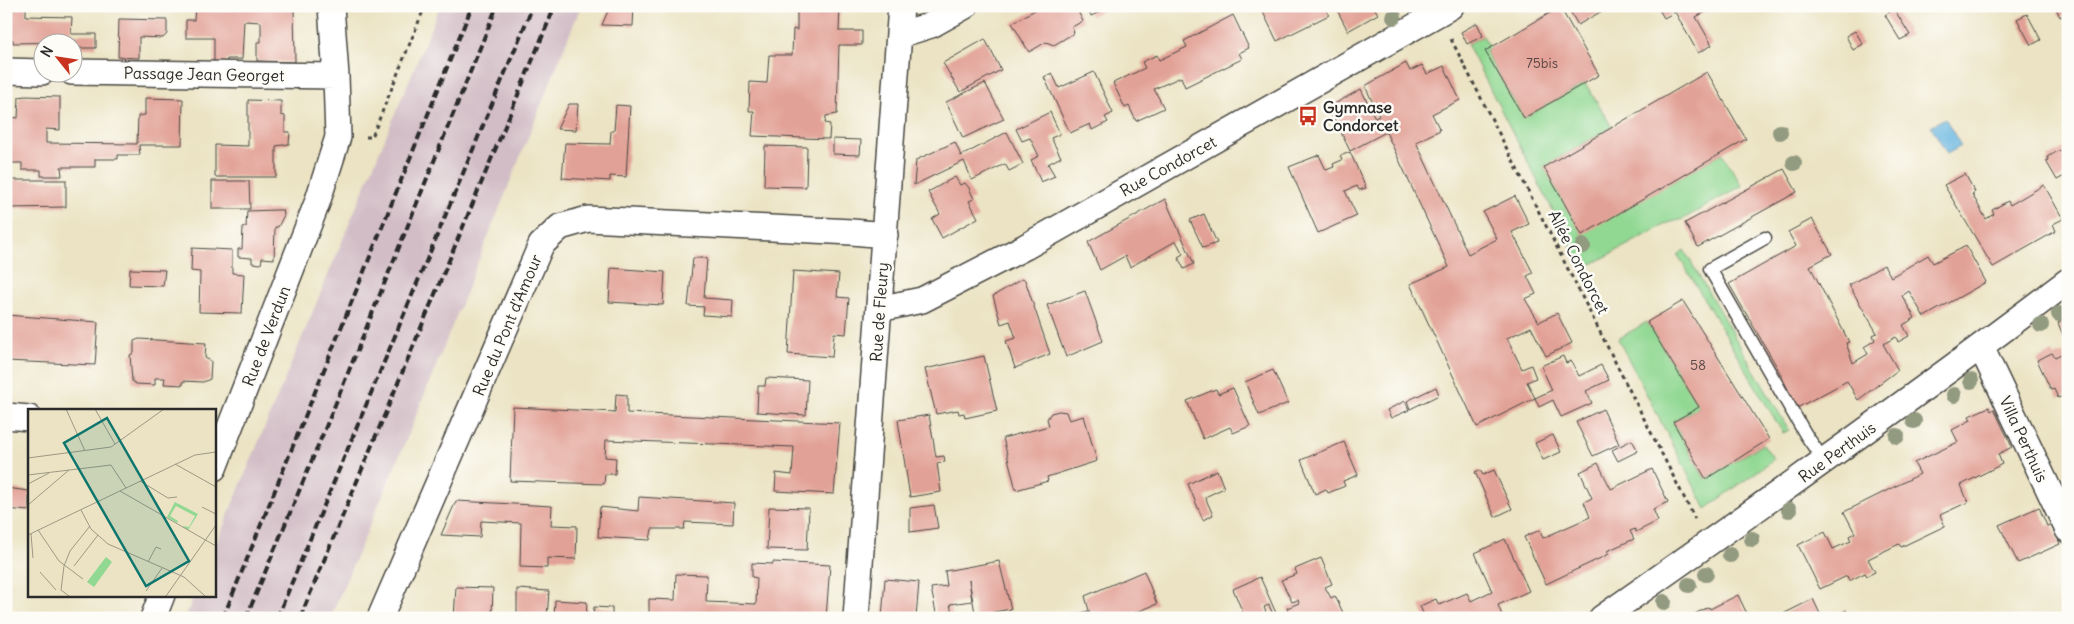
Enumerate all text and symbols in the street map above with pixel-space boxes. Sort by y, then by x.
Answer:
north arrow [32,32,82,82]
text: N [37,43,57,60]
house number: 75bis [1526,54,1558,72]
street label: Passage Jean Georget [123,63,285,85]
place label: Gymnase Condorcet [1323,97,1399,135]
bus stop icon: Gymnase Condorcet [1297,105,1319,127]
street label: Rue Condorcet [1116,131,1220,201]
street label: Allée Condorcet [1544,207,1614,318]
street label: Rue du Pont d'Amour [468,251,546,399]
street label: Rue de Fleury [866,262,892,362]
street label: Rue de Verdun [238,283,294,389]
house number: 58 [1690,356,1706,374]
street label: Villa Perthuis [1995,393,2053,485]
inset map [28,409,215,596]
street label: Rue Perthuis [1794,417,1880,487]

